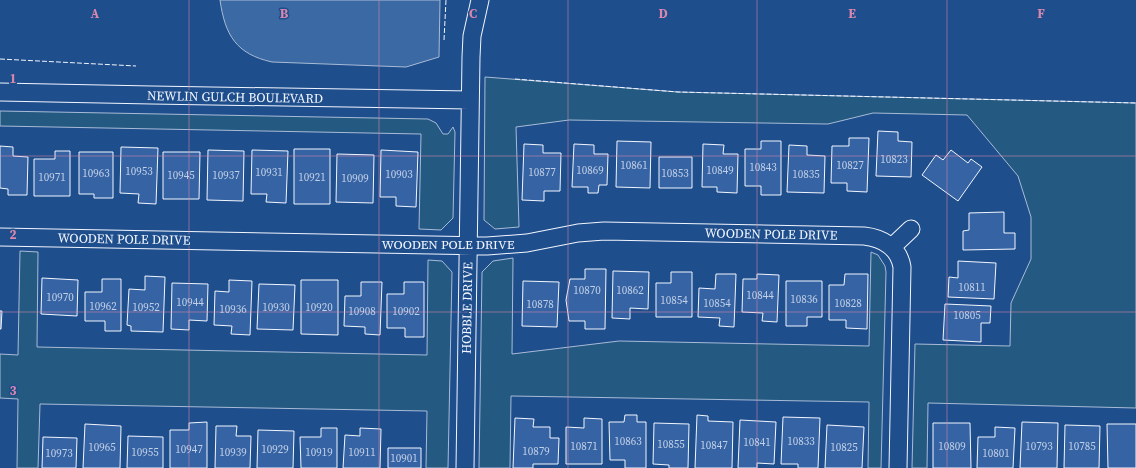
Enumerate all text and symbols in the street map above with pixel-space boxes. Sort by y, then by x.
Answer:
text: A [91,5,100,22]
text: B [280,5,289,22]
text: C [469,5,477,22]
text: D [658,5,668,22]
text: E [848,5,856,22]
text: F [1037,5,1045,22]
text: 1 [9,70,17,87]
street label: NEWLIN GULCH BOULEVARD [147,87,323,107]
house number: 10823 [880,152,908,167]
house number: 10861 [620,158,648,173]
house number: 10827 [836,158,864,173]
house number: 10843 [749,160,777,175]
house number: 10869 [576,163,604,178]
house number: 10849 [706,163,734,178]
house number: 10953 [125,164,153,179]
house number: 10931 [255,165,283,180]
house number: 10877 [528,165,556,180]
house number: 10963 [82,166,110,181]
house number: 10853 [661,166,689,181]
house number: 10903 [385,167,413,182]
house number: 10835 [792,167,820,182]
house number: 10945 [167,168,195,183]
house number: 10937 [212,168,240,183]
house number: 10971 [38,170,66,185]
house number: 10921 [298,170,326,185]
house number: 10909 [341,171,369,186]
street label: WOODEN POLE DRIVE [704,224,838,244]
text: 2 [9,226,17,243]
street label: WOODEN POLE DRIVE [57,229,191,249]
street label: WOODEN POLE DRIVE [381,236,515,253]
street label: HOBBLE DRIVE [458,262,476,354]
house number: 10811 [958,280,986,295]
house number: 10870 [573,283,601,298]
house number: 10862 [616,283,644,298]
house number: 10844 [746,288,774,303]
house number: 10970 [46,290,74,305]
house number: 10836 [790,292,818,307]
house number: 10854 [660,293,688,308]
house number: 10944 [176,295,204,310]
house number: 10854 [703,296,731,311]
house number: 10828 [834,296,862,311]
house number: 10878 [526,297,554,312]
house number: 10962 [89,299,117,314]
house number: 10952 [132,300,160,315]
house number: 10930 [262,300,290,315]
house number: 10920 [305,300,333,315]
house number: 10936 [219,302,247,317]
house number: 10908 [348,304,376,319]
house number: 10902 [392,304,420,319]
house number: 10805 [953,308,981,323]
text: 3 [9,382,17,399]
house number: 10863 [614,434,642,449]
house number: 10833 [787,434,815,449]
house number: 10841 [743,435,771,450]
house number: 10855 [657,437,685,452]
house number: 10847 [700,438,728,453]
house number: 10871 [570,439,598,454]
house number: 10809 [938,439,966,454]
house number: 10793 [1025,439,1053,454]
house number: 10785 [1068,439,1096,454]
house number: 10965 [88,440,116,455]
house number: 10825 [830,440,858,455]
house number: 10947 [175,442,203,457]
house number: 10929 [261,442,289,457]
house number: 10879 [522,444,550,459]
house number: 10955 [131,445,159,460]
house number: 10939 [219,445,247,460]
house number: 10919 [305,445,333,460]
house number: 10911 [348,445,376,460]
house number: 10973 [45,446,73,461]
house number: 10801 [982,446,1010,461]
house number: 10901 [390,451,418,466]

